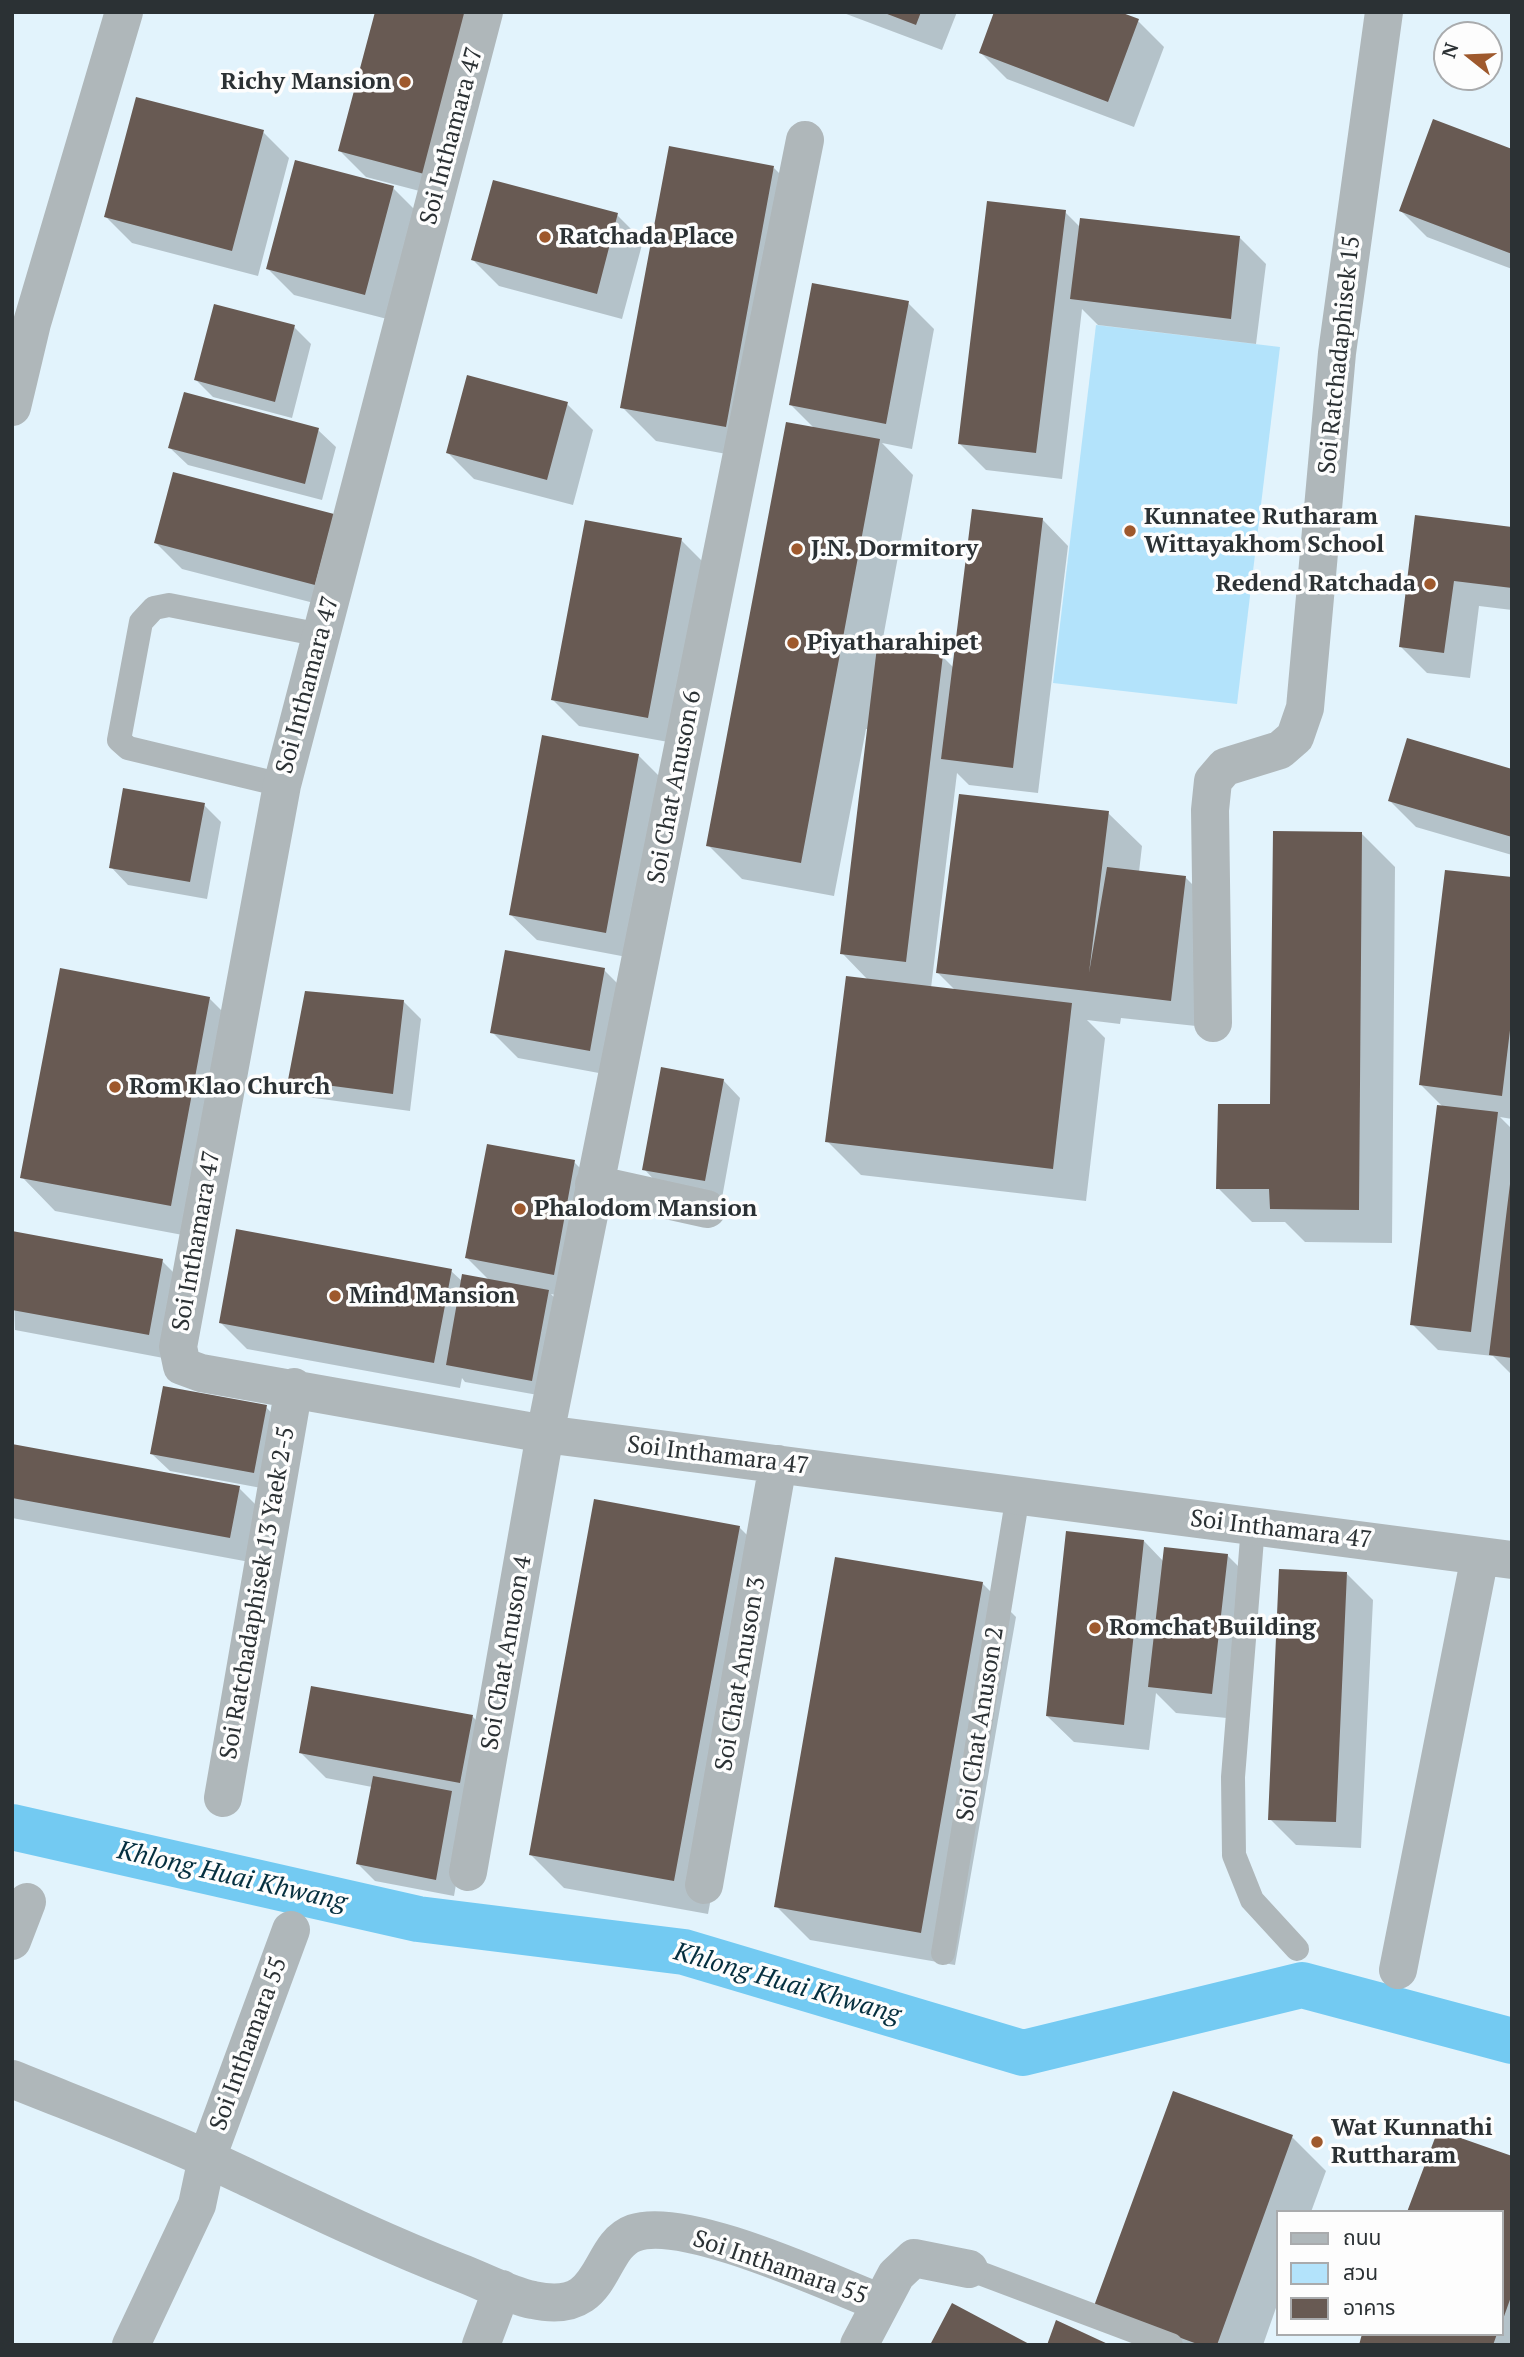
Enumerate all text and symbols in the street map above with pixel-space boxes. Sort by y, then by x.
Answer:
north arrow [1433,21,1503,91]
text: N [1435,39,1464,61]
street label: Soi Inthamara 47 [414,44,490,228]
place label: Richy Mansion [221,68,391,96]
marker: Richy Mansion [397,74,413,90]
place label: Ratchada Place [559,223,734,251]
marker: Ratchada Place [537,229,553,245]
street label: Soi Ratchadaphisek 15 [1313,234,1367,476]
place label: Kunnatee Rutharam Wittayakhom School [1144,503,1384,559]
marker: Kunnatee Rutharam Wittayakhom School [1122,523,1138,539]
place label: J.N. Dormitory [811,535,978,563]
marker: J.N. Dormitory [789,541,805,557]
place label: Redend Ratchada [1216,570,1416,598]
marker: Redend Ratchada [1422,576,1438,592]
street label: Soi Inthamara 47 [270,593,346,777]
place label: Piyatharahipet [807,629,979,657]
marker: Piyatharahipet [785,635,801,651]
street label: Soi Chat Anuson 6 [642,688,708,886]
place label: Rom Klao Church [129,1073,330,1101]
marker: Rom Klao Church [107,1079,123,1095]
street label: Soi Inthamara 47 [167,1149,227,1333]
place label: Phalodom Mansion [534,1195,757,1223]
marker: Phalodom Mansion [512,1201,528,1217]
place label: Mind Mansion [349,1282,515,1310]
marker: Mind Mansion [327,1288,343,1304]
street label: Soi Ratchadaphisek 13 Yaek 2-5 [215,1425,301,1761]
street label: Soi Inthamara 47 [626,1431,810,1481]
street label: Soi Inthamara 47 [1189,1505,1373,1555]
street label: Soi Chat Anuson 4 [476,1554,538,1752]
street label: Soi Chat Anuson 3 [710,1575,772,1773]
place label: Romchat Building [1109,1614,1316,1642]
marker: Romchat Building [1087,1620,1103,1636]
street label: Soi Chat Anuson 2 [951,1625,1011,1823]
water label: Khlong Huai Khwang [114,1835,350,1919]
water label: Khlong Huai Khwang [670,1937,904,2031]
street label: Soi Inthamara 55 [204,1953,294,2135]
place label: Wat Kunnathi Ruttharam [1331,2114,1493,2170]
marker: Wat Kunnathi Ruttharam [1309,2134,1325,2150]
legend [1276,2210,1503,2336]
text: ถนน [1343,2223,1381,2251]
street label: Soi Inthamara 55 [689,2225,871,2311]
text: สวน [1343,2258,1378,2286]
text: อาคาร [1343,2293,1395,2321]

